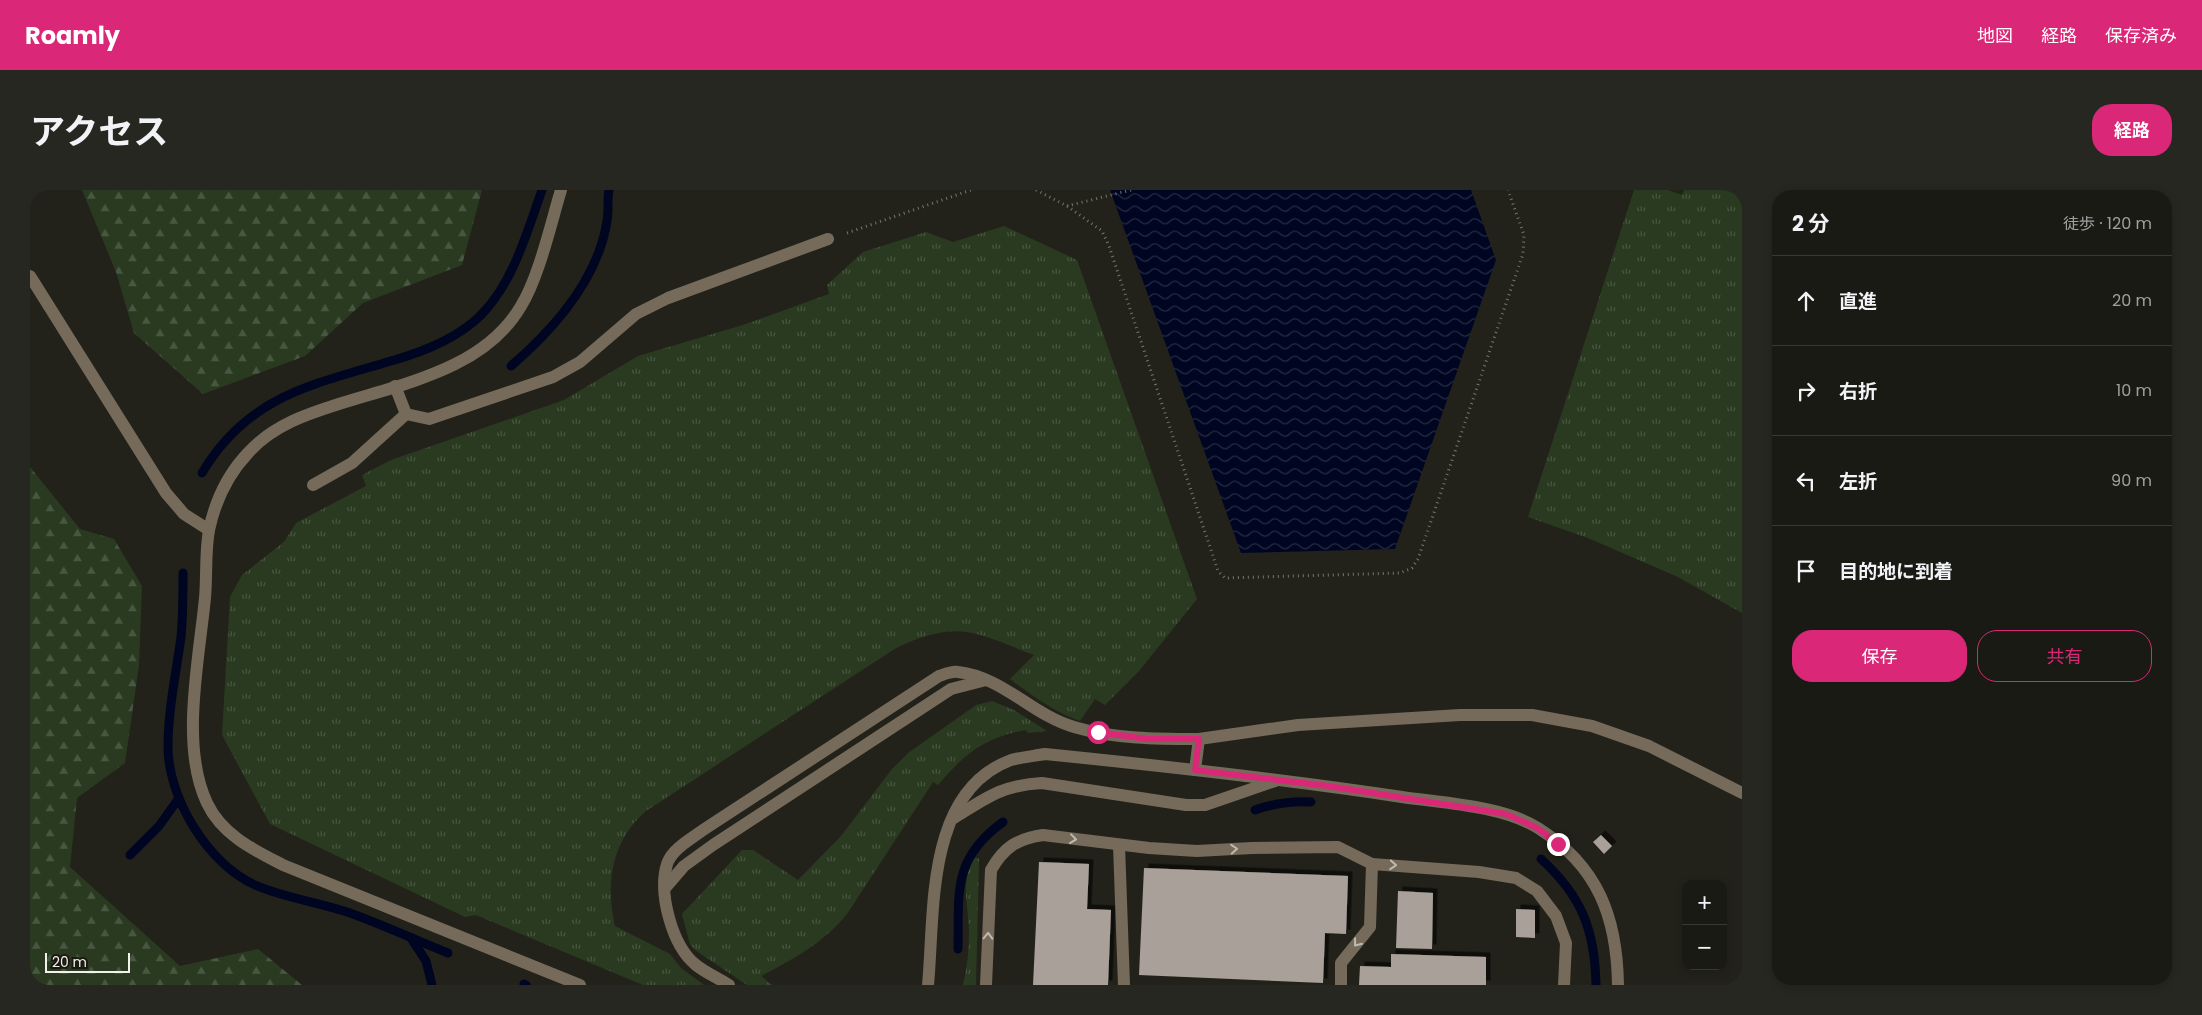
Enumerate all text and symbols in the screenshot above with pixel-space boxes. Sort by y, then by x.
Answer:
text: Roamly [25,19,120,52]
text: 地図 [1977,23,2013,48]
text: 経路 [2041,23,2077,48]
text: 保存済み [2105,23,2177,48]
button: 経路 [2092,104,2172,156]
text: アクセス [30,107,168,156]
text: 2 分 [1792,209,1829,238]
text: 徒歩 · 120 m [2063,212,2152,235]
icon: ahead [1792,287,1820,315]
text: 直進 [1839,288,1877,315]
text: 20 m [2112,289,2152,312]
icon: right [1792,377,1820,405]
text: 右折 [1839,378,1877,405]
text: 10 m [2116,379,2152,402]
icon: left [1792,467,1820,495]
text: 左折 [1839,468,1877,495]
text: 90 m [2111,469,2152,492]
icon: arrive [1792,557,1820,585]
text: 目的地に到着 [1839,558,1953,585]
button: 保存 [1792,630,1967,682]
button: 共有 [1977,630,2152,682]
route start [1087,721,1110,744]
one-way arrow [1069,833,1077,844]
route end [1547,833,1570,856]
one-way arrow [1231,843,1239,854]
one-way arrow [1389,860,1397,871]
map controls [1682,880,1727,970]
button: + [1682,880,1727,925]
button: − [1682,925,1727,970]
one-way arrow [983,932,993,940]
one-way arrow [1354,937,1363,947]
scale bar [45,950,130,973]
text: 20 m [52,952,87,972]

